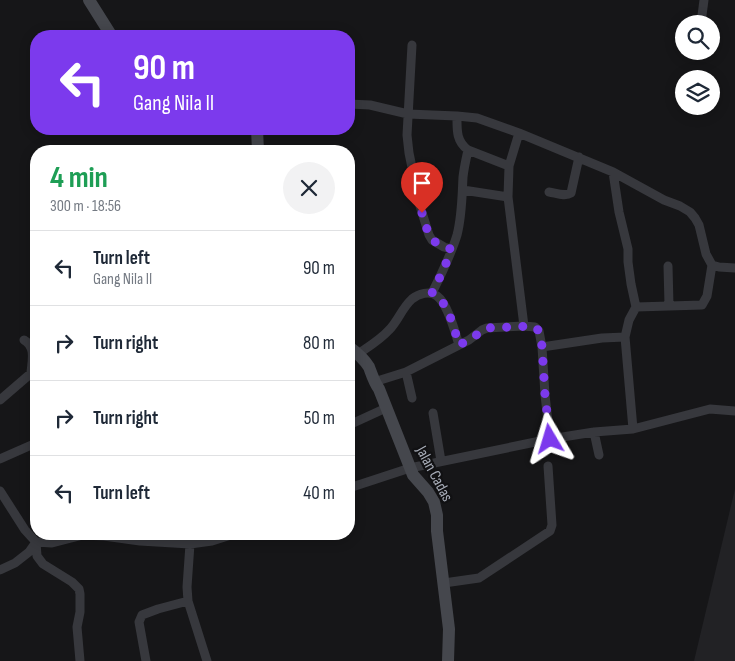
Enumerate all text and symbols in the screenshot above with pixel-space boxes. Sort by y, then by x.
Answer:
map controls [675,15,720,115]
button: search [675,15,720,60]
text: 90 m [133,47,195,90]
icon: left [50,50,115,115]
button: layers [675,70,720,115]
text: Gang Nila II [133,90,214,117]
text: 4 min [50,160,108,196]
button: close [283,162,335,214]
pin [401,162,443,213]
icon: arrive [408,169,436,197]
text: 300 m · 18:56 [50,197,121,216]
text: Turn left [93,247,150,270]
icon: left [50,254,78,282]
text: 90 m [303,257,335,280]
text: Gang Nila II [93,270,152,289]
icon: right [50,329,78,357]
text: Turn right [93,332,158,355]
text: 80 m [303,332,335,355]
icon: right [50,404,78,432]
text: Turn right [93,407,158,430]
text: 50 m [304,407,335,430]
position arrow [523,412,575,464]
street label: Jalan Cadas [411,442,457,505]
icon: left [50,479,78,507]
text: Turn left [93,482,150,505]
text: 40 m [303,482,335,505]

